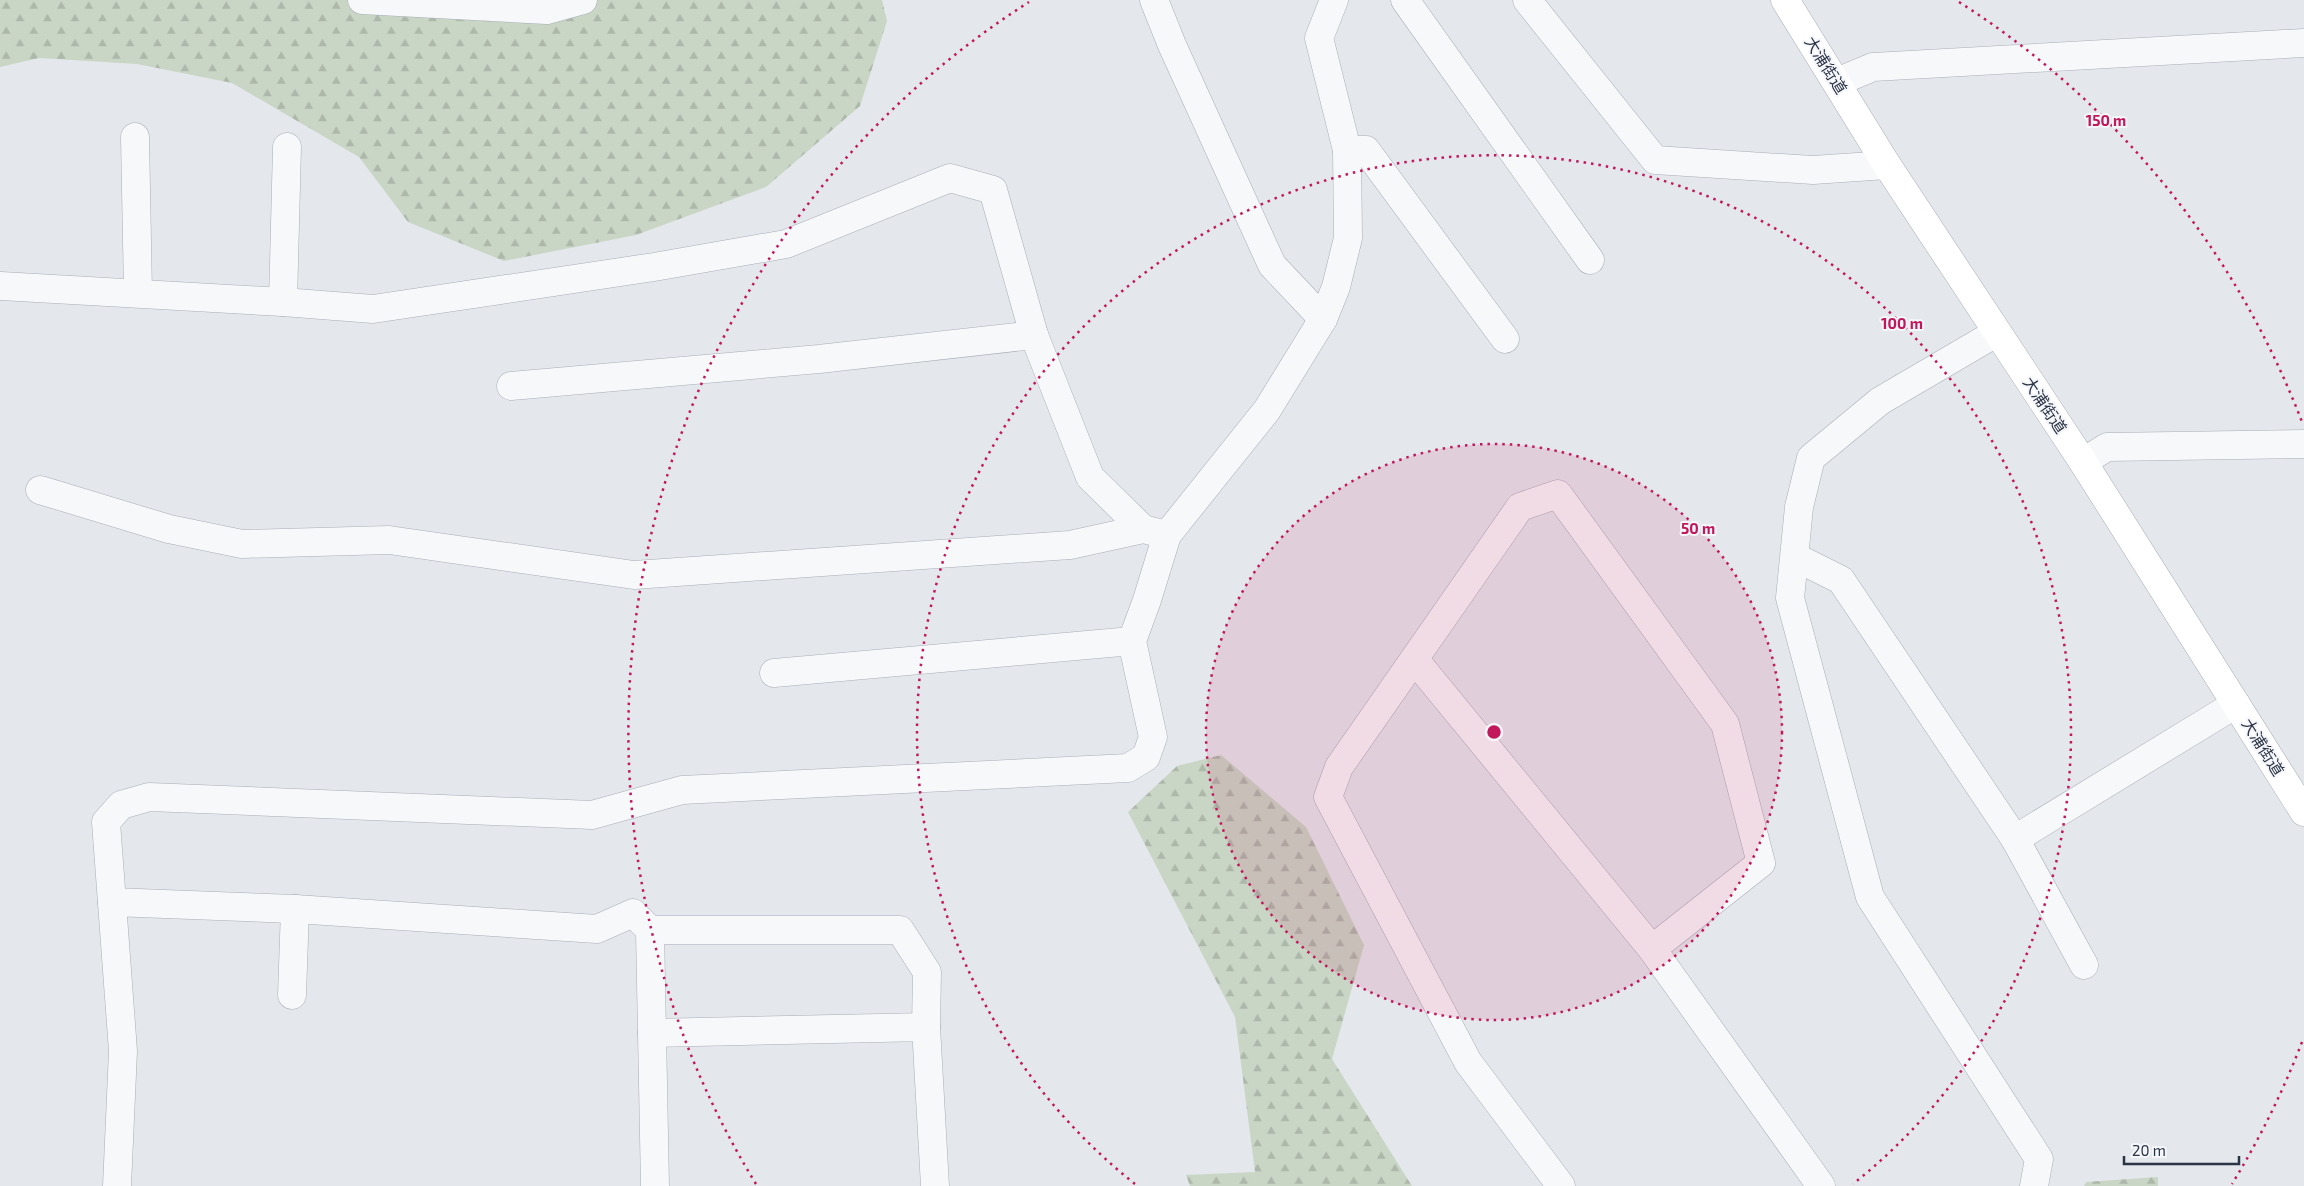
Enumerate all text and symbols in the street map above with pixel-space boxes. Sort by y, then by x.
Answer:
street label: 大浦街道 [1801,33,1851,97]
text: 150 m [2086,111,2126,129]
text: 100 m [1881,314,1923,332]
street label: 大浦街道 [2020,373,2071,437]
text: 50 m [1681,519,1715,537]
street label: 大浦街道 [2238,715,2288,779]
centre of rings [1485,723,1503,741]
scale bar [2124,1134,2239,1166]
text: 20 m [2132,1141,2166,1159]

